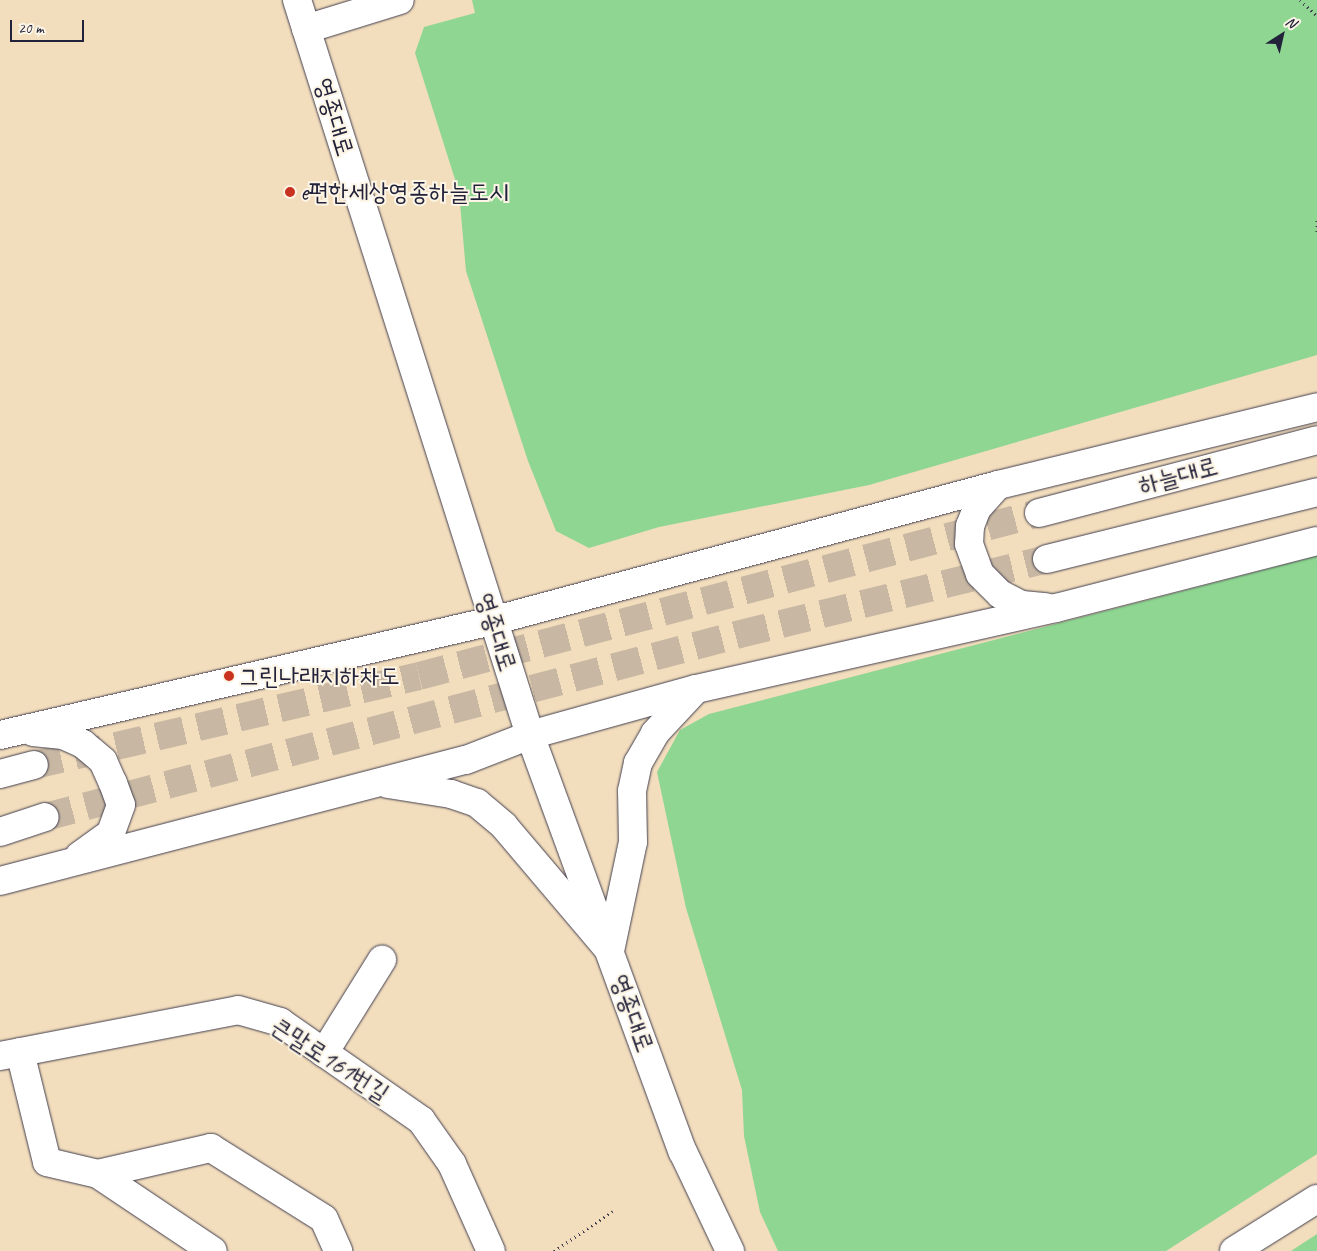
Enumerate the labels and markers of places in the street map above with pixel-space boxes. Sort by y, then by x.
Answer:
place label: e편한세상영종하늘도시 [300,177,509,207]
marker: e편한세상영종하늘도시 [284,186,296,198]
place label: 그린나래지하차도 [239,661,400,691]
marker: 그린나래지하차도 [223,670,235,682]

